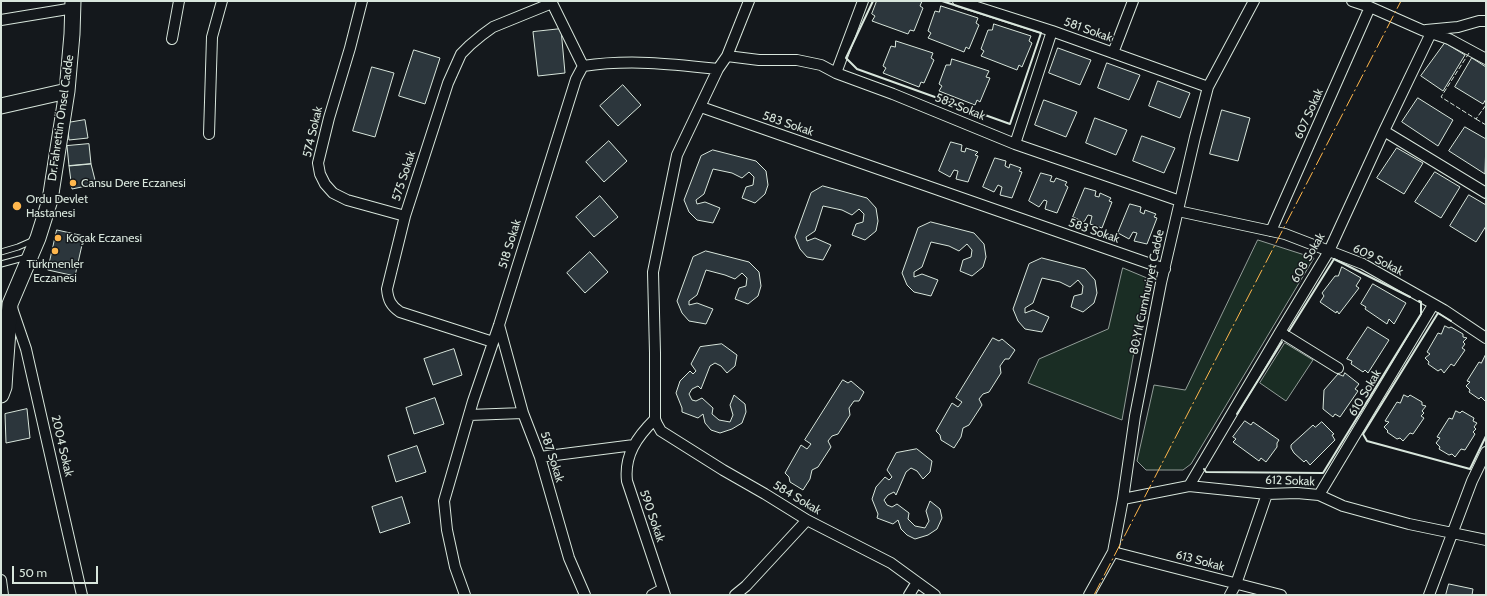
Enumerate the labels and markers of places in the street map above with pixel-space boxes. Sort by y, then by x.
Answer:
place label: Cansu Dere Eczanesi [81,176,186,190]
marker: Cansu Dere Eczanesi [68,178,78,188]
place label: Ordu Devlet Hastanesi [26,192,88,220]
marker: Ordu Devlet Hastanesi [11,200,23,212]
place label: Koçak Eczanesi [66,231,142,245]
marker: Koçak Eczanesi [53,233,63,243]
marker: Türkmenler Eczanesi [50,246,60,256]
place label: Türkmenler Eczanesi [27,257,83,285]

